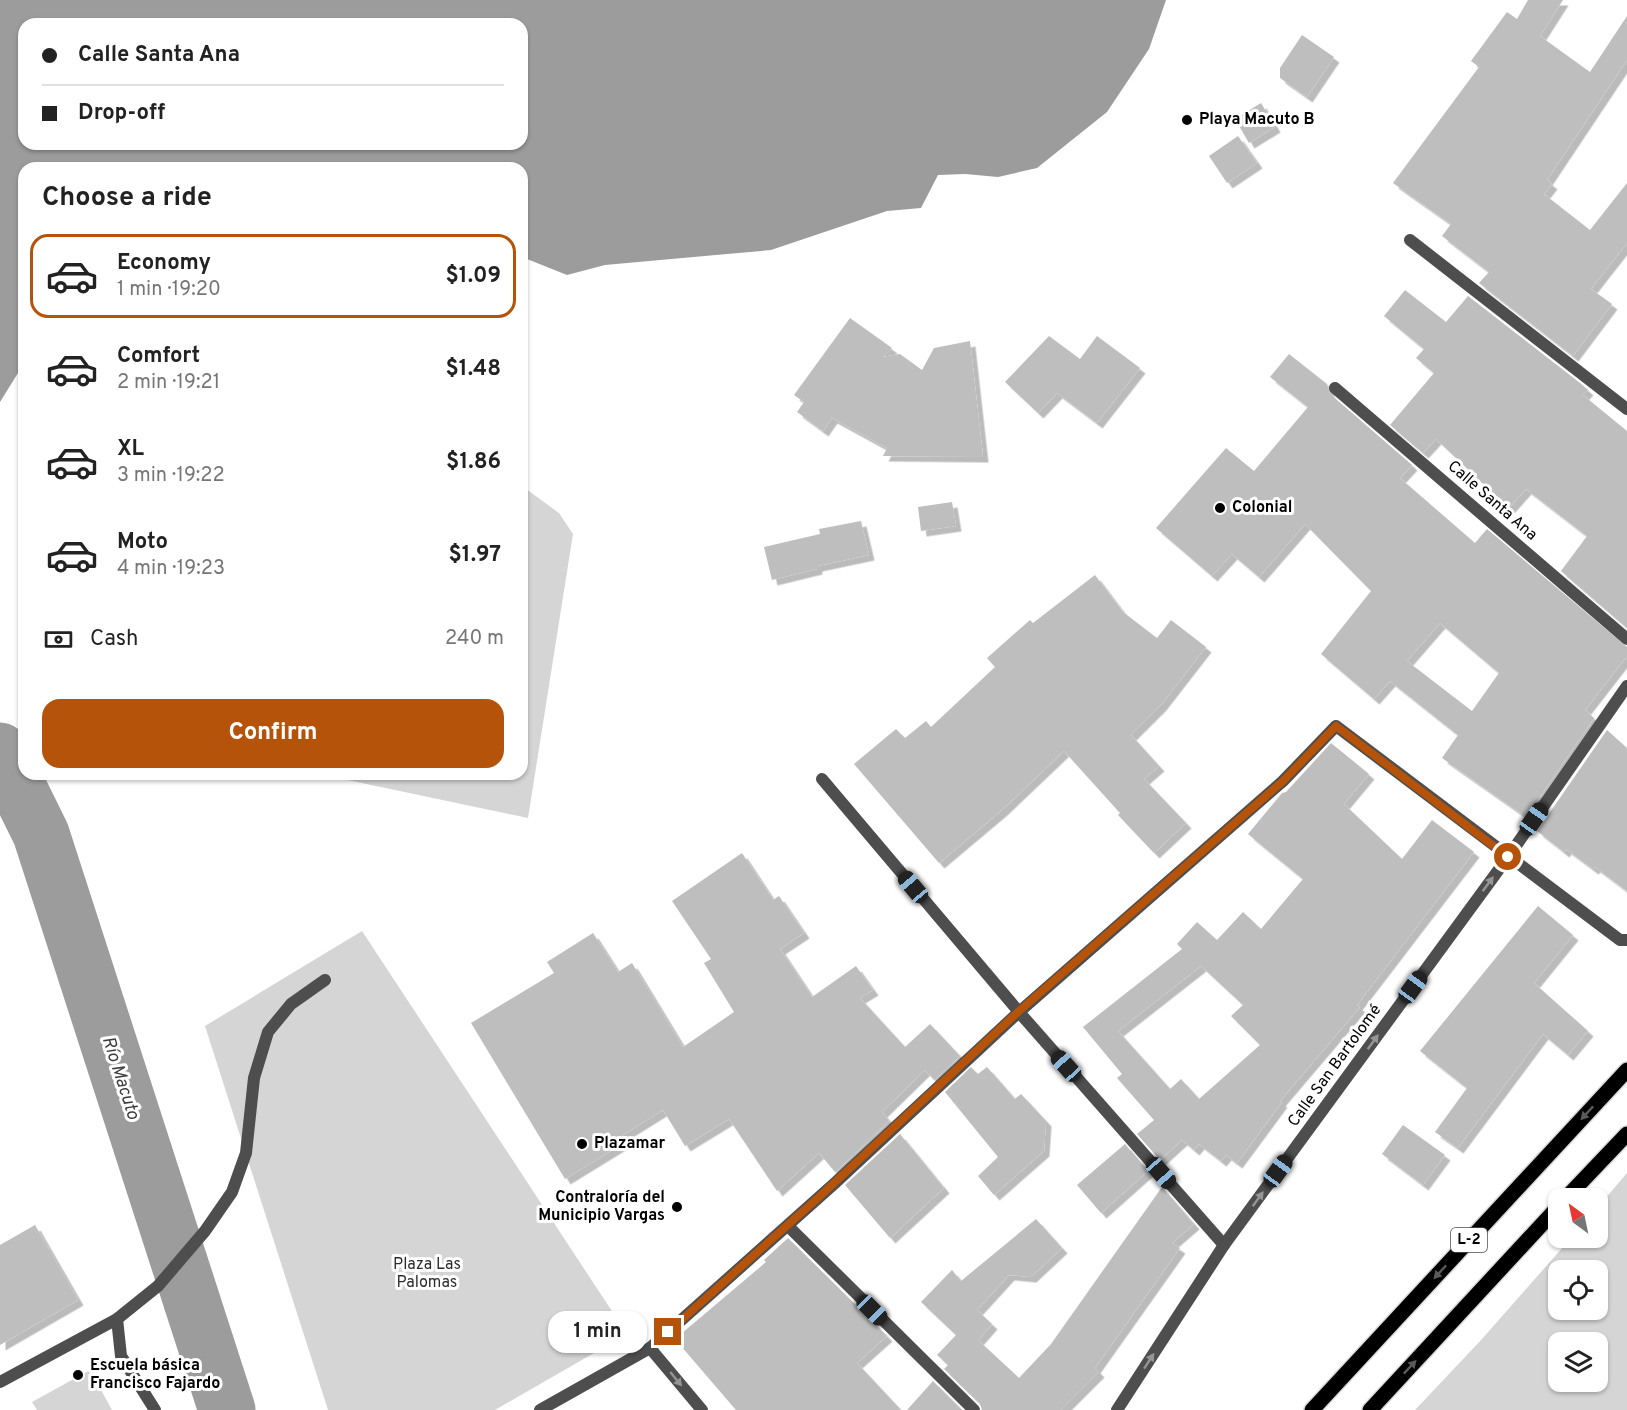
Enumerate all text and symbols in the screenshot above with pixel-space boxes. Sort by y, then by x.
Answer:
text: Calle Santa Ana [78,42,240,69]
text: Drop-off [78,100,165,127]
place label: Playa Macuto B [1199,110,1315,130]
marker: Playa Macuto B [1180,113,1194,127]
text: Choose a ride [42,181,212,215]
icon: car [45,249,99,303]
text: Economy [117,250,211,277]
text: $1.09 [445,263,501,290]
text: 1 min · 19:20 [117,277,221,303]
icon: car [45,342,99,396]
text: Comfort [117,343,200,370]
text: $1.48 [445,356,501,383]
text: 2 min · 19:21 [117,370,220,396]
icon: car [45,435,99,489]
text: XL [117,436,144,463]
text: $1.86 [446,449,501,476]
street label: Calle Santa Ana [1443,457,1541,545]
text: 3 min · 19:22 [117,463,225,489]
place label: Colonial [1232,498,1292,518]
marker: Colonial [1213,501,1227,515]
icon: car [45,528,99,582]
text: Moto [117,529,168,556]
text: $1.97 [449,542,501,569]
text: 4 min · 19:23 [117,556,225,582]
icon: cash [42,623,75,656]
text: Cash [90,626,139,653]
text: 240 m [445,626,504,652]
button: Confirm [42,699,504,768]
car [1516,799,1552,839]
route start [1494,843,1521,870]
car [895,867,931,907]
one-way arrow [1481,877,1493,892]
car [1395,967,1431,1007]
street label: Calle San Bartolomé [1284,1001,1386,1131]
water label: Río Macuto [96,1033,144,1123]
one-way arrow [1366,1034,1378,1049]
car [1047,1047,1085,1085]
one-way arrow [1580,1106,1594,1121]
place label: Plazamar [594,1134,666,1154]
marker: Plazamar [575,1137,589,1151]
car [1260,1151,1296,1191]
car [1142,1154,1180,1192]
place label: Contraloría del Municipio Vargas [538,1188,665,1226]
north arrow [1548,1188,1608,1248]
map controls [1548,1188,1608,1392]
one-way arrow [1251,1192,1263,1207]
marker: Contraloría del Municipio Vargas [670,1200,684,1214]
road number: L-2 [1451,1228,1487,1252]
park label: Plaza Las Palomas [393,1255,461,1293]
button: locate [1548,1260,1608,1320]
one-way arrow [1433,1264,1447,1279]
car [853,1291,891,1329]
callout: 1 min [548,1311,647,1353]
route end [654,1318,681,1345]
text: 1 min [573,1319,622,1345]
button: layers [1548,1332,1608,1392]
one-way arrow [1143,1353,1154,1369]
place label: Escuela básica Francisco Fajardo [90,1356,220,1394]
one-way arrow [1403,1360,1416,1375]
marker: Escuela básica Francisco Fajardo [71,1368,85,1382]
one-way arrow [669,1371,682,1386]

